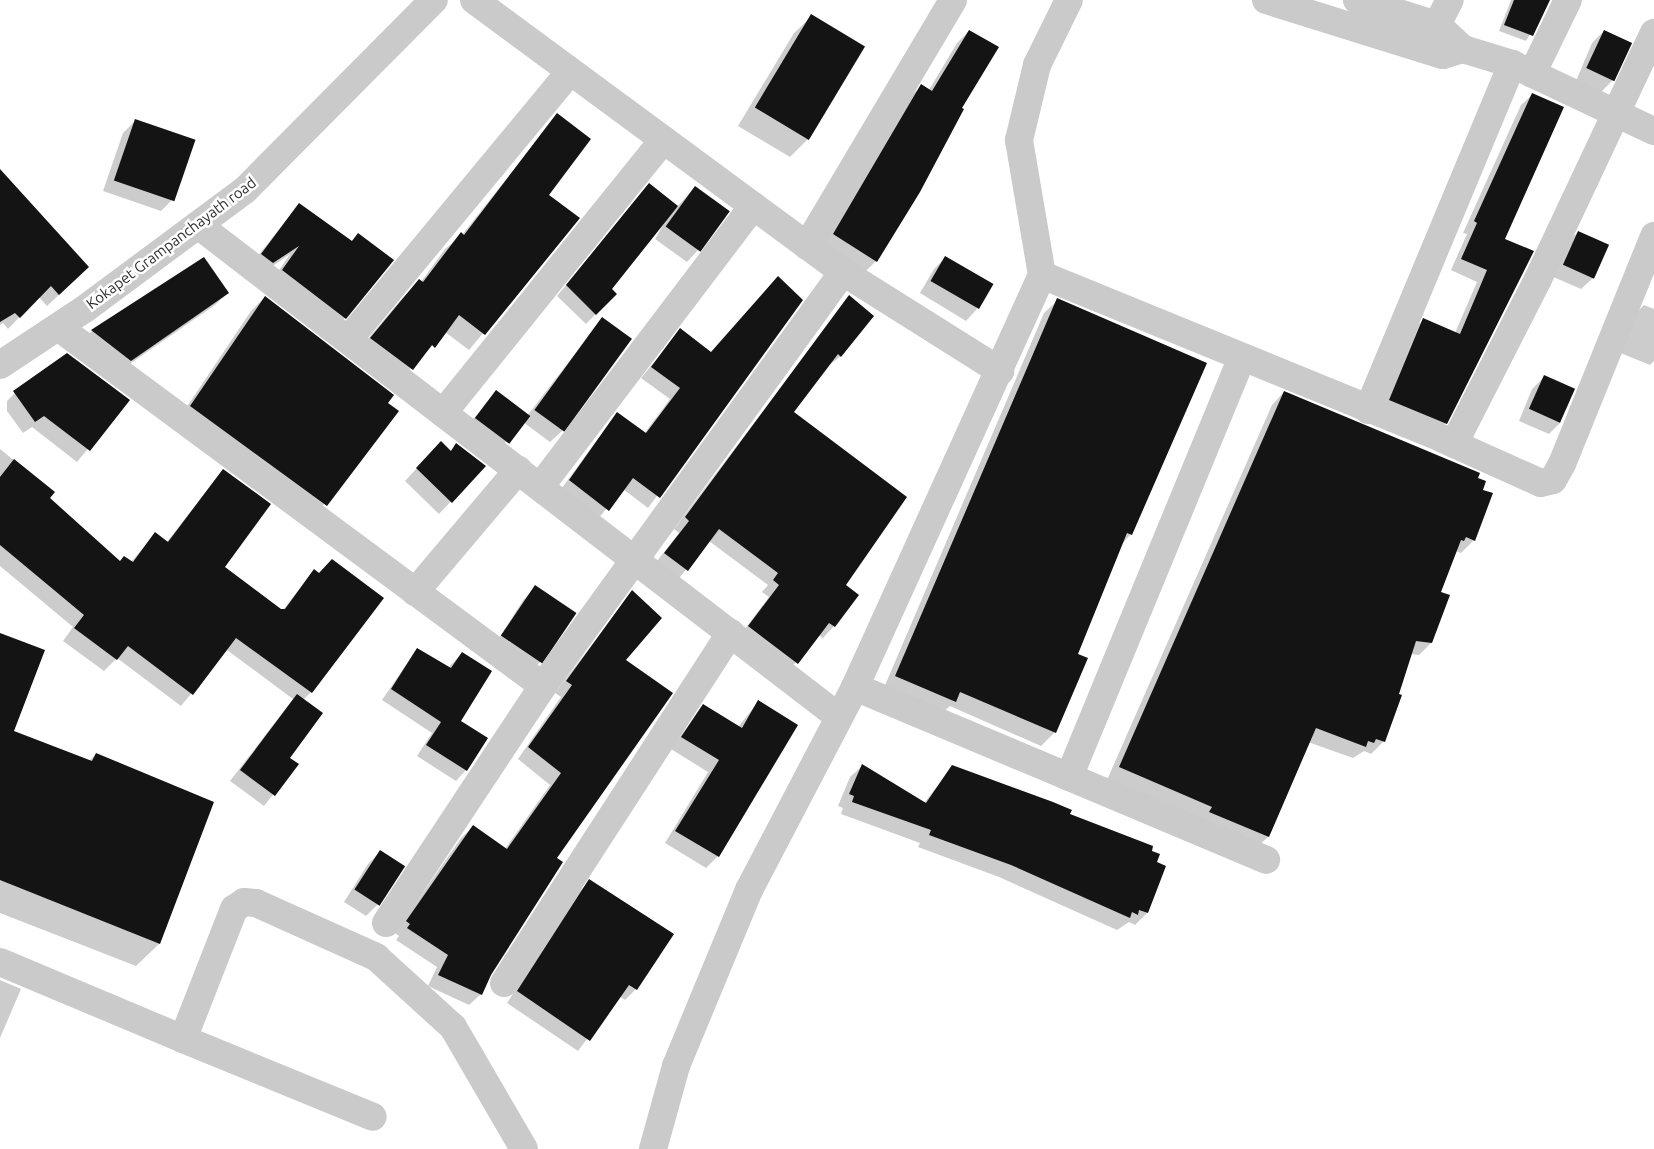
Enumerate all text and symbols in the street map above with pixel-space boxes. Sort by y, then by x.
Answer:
street label: Kokapet Grampanchayath road [83,173,259,313]

